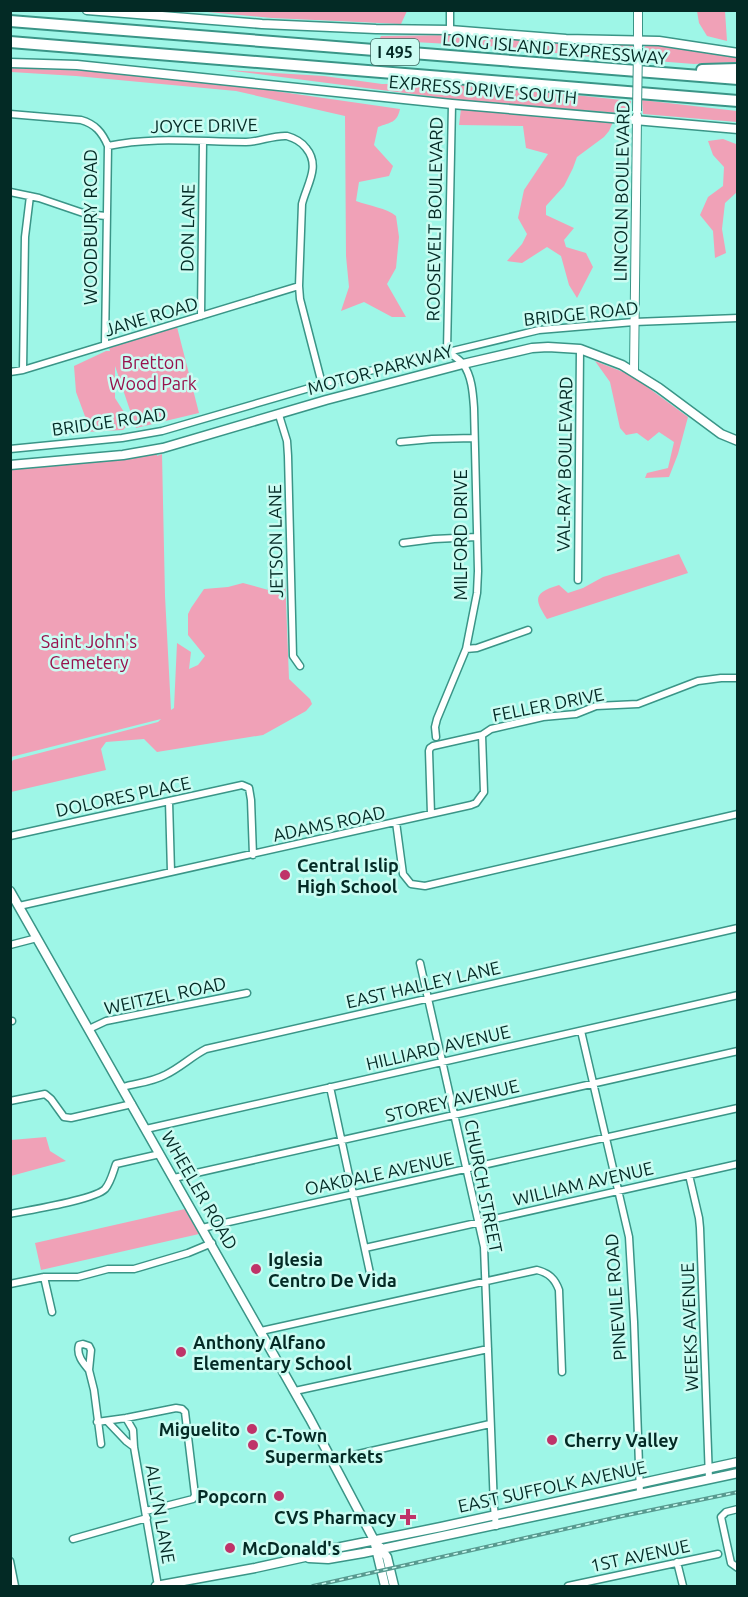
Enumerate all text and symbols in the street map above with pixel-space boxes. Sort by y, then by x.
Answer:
street label: LONG ISLAND EXPRESSWAY [442,28,669,68]
road number: I 495 [371,39,419,65]
street label: EXPRESS DRIVE SOUTH [388,71,578,107]
street label: LINCOLN BOULEVARD [609,101,633,281]
street label: JOYCE DRIVE [150,114,258,136]
street label: ROOSEVELT BOULEVARD [422,116,446,322]
street label: WOODBURY ROAD [80,149,100,305]
street label: DON LANE [176,184,198,272]
street label: JANE ROAD [102,292,200,340]
street label: BRIDGE ROAD [523,297,639,329]
street label: MOTOR PARKWAY [305,340,455,398]
park label: Bretton Wood Park [109,352,197,393]
street label: VAL-RAY BOULEVARD [552,376,576,552]
street label: BRIDGE ROAD [50,403,168,439]
street label: MILFORD DRIVE [450,470,470,600]
street label: JETSON LANE [264,484,286,598]
park label: Saint John's Cemetery [41,631,137,672]
street label: FELLER DRIVE [490,683,606,725]
street label: DOLORES PLACE [54,772,192,820]
street label: ADAMS ROAD [271,801,387,845]
place label: Central Islip High School [297,855,399,896]
marker: Central Islip High School [278,868,292,882]
street label: EAST HALLEY LANE [344,957,502,1011]
street label: WEITZEL ROAD [102,972,228,1018]
street label: HILLIARD AVENUE [364,1021,512,1073]
street label: STOREY AVENUE [383,1075,521,1125]
street label: CHURCH STREET [461,1118,507,1254]
street label: WHEELER ROAD [158,1127,242,1253]
street label: OAKDALE AVENUE [303,1147,455,1199]
street label: WILLIAM AVENUE [511,1157,655,1209]
street label: PINEVILE ROAD [601,1233,629,1361]
place label: Iglesia Centro De Vida [268,1249,397,1290]
marker: Iglesia Centro De Vida [249,1262,263,1276]
street label: WEEKS AVENUE [677,1262,701,1392]
place label: Anthony Alfano Elementary School [193,1332,352,1373]
marker: Anthony Alfano Elementary School [174,1345,188,1359]
place label: Miguelito [159,1419,240,1439]
marker: Miguelito [245,1422,259,1436]
place label: C‑Town Supermarkets [265,1425,383,1466]
place label: Cherry Valley [564,1430,679,1450]
marker: Cherry Valley [545,1433,559,1447]
marker: C‑Town Supermarkets [246,1438,260,1452]
street label: EAST SUFFOLK AVENUE [456,1456,648,1516]
street label: ALLYN LANE [142,1463,180,1565]
place label: Popcorn [197,1486,267,1506]
marker: Popcorn [272,1489,286,1503]
place label: CVS Pharmacy [274,1507,396,1527]
marker: CVS Pharmacy [401,1510,415,1524]
street label: 1ST AVENUE [588,1535,692,1575]
place label: McDonald's [242,1538,340,1558]
marker: McDonald's [223,1541,237,1555]

